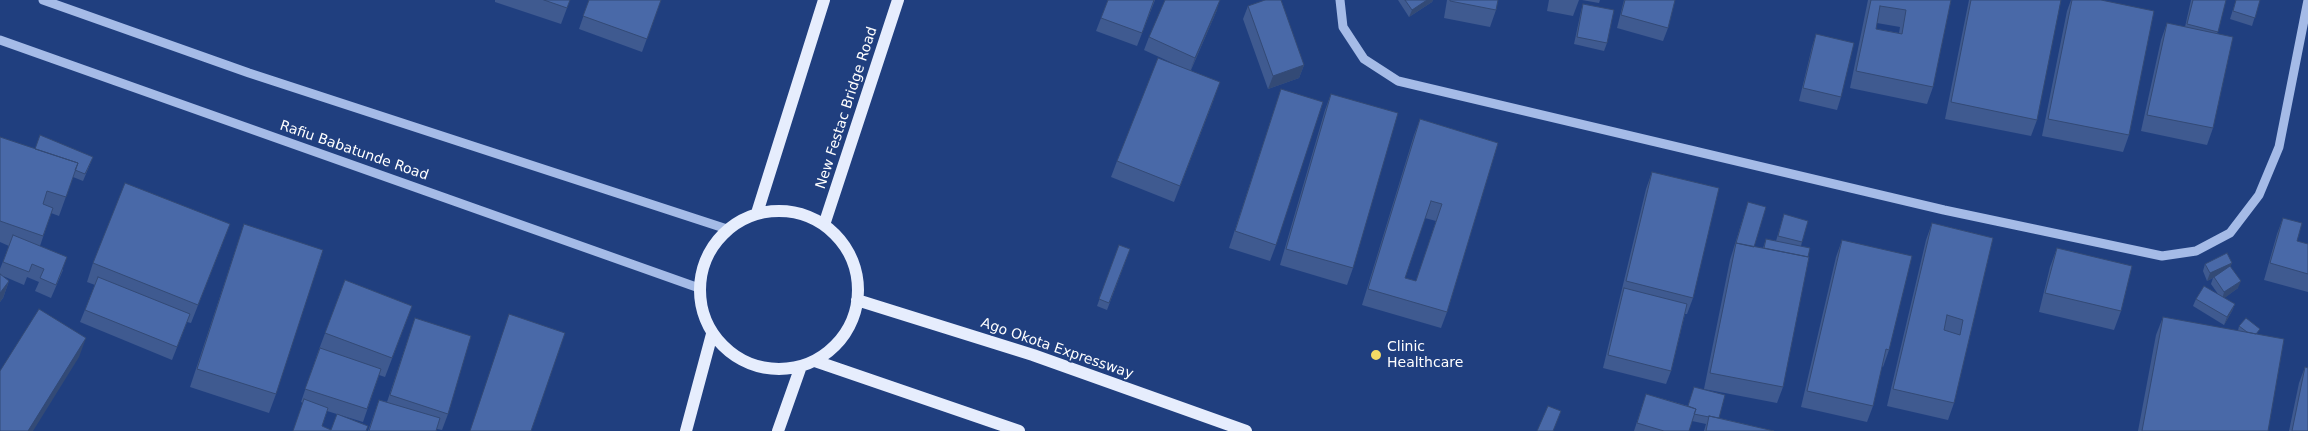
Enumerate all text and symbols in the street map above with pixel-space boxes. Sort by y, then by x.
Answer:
street label: New Festac Bridge Road [813,25,881,191]
street label: Rafiu Babatunde Road [277,118,431,184]
street label: Ago Okota Expressway [979,315,1135,383]
place label: Clinic Healthcare [1387,339,1463,372]
marker: Clinic Healthcare [1369,348,1383,362]

